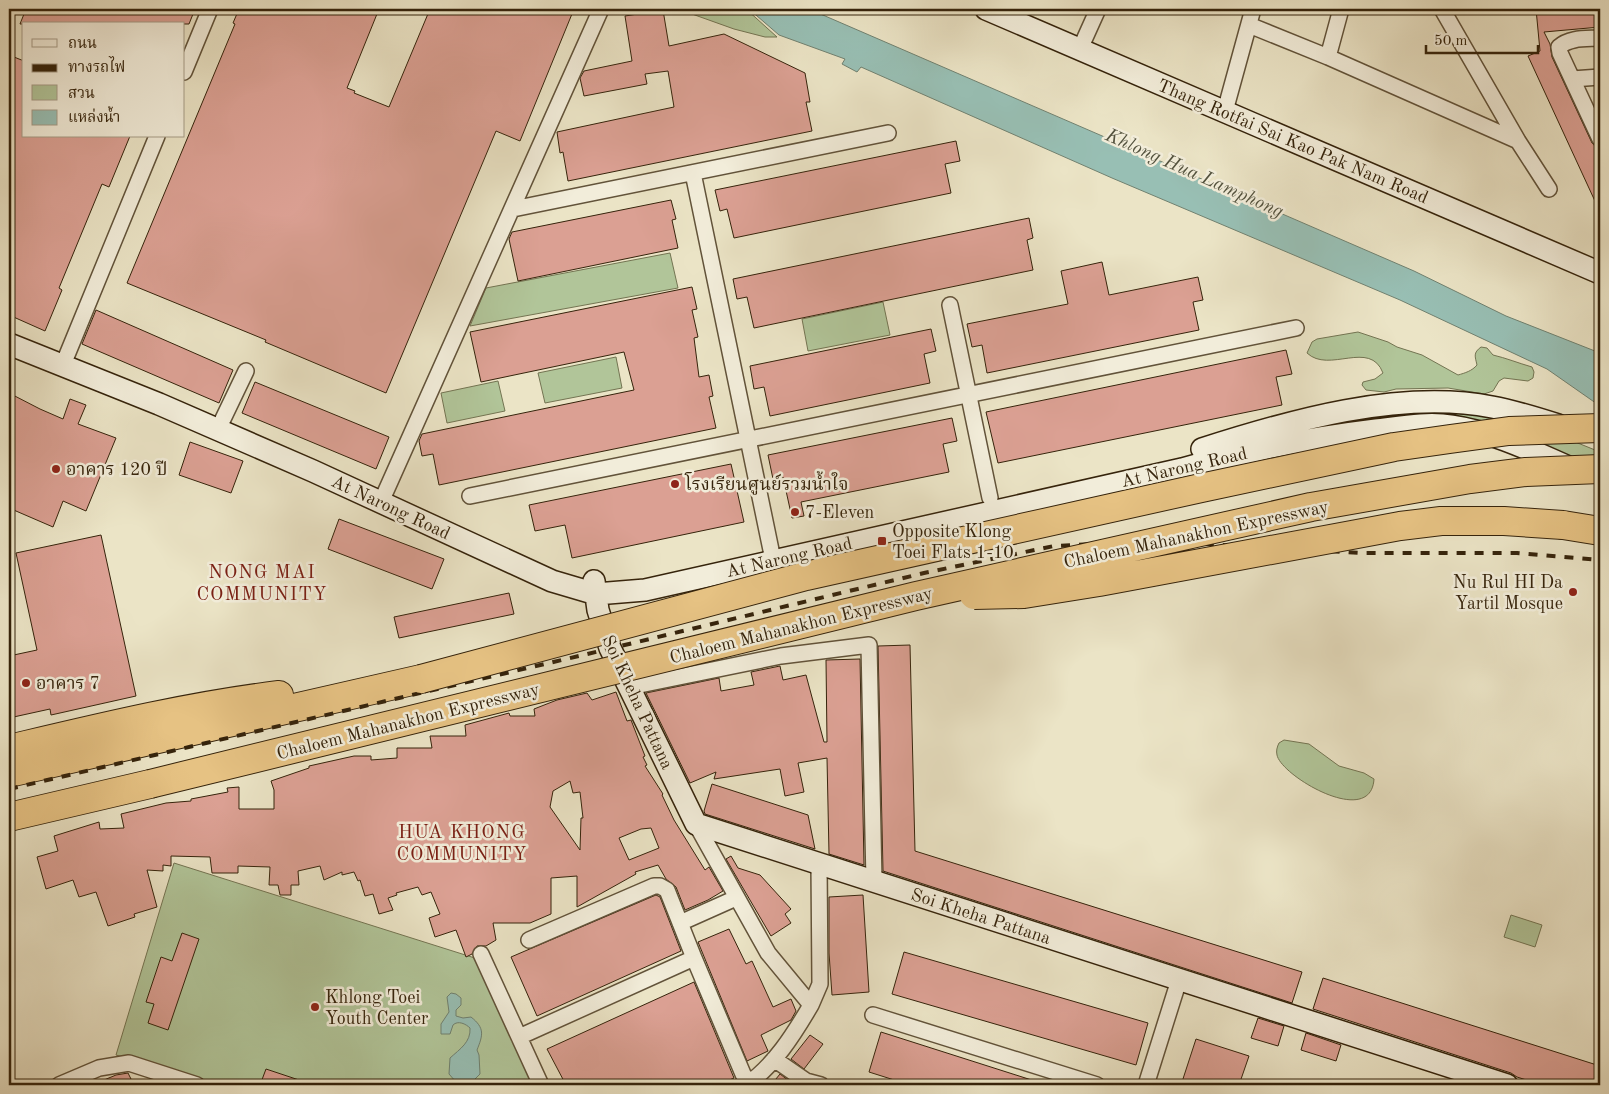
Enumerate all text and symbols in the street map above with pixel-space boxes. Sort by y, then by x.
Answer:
legend [22,22,185,138]
scale bar [1426,22,1539,54]
text: 50 m [1434,34,1468,49]
text: ถนน [68,37,97,52]
text: ทางรถไฟ [68,56,125,76]
street label: Thang Rotfai Sai Kao Pak Nam Road [1155,77,1431,207]
text: สวน [68,87,95,102]
text: แหล่งน้ำ [68,106,120,126]
water label: Khlong Hua Lamphong [1101,126,1286,222]
street label: At Narong Road [1119,445,1249,491]
place label: อาคาร 120 ปี [66,460,167,479]
marker: อาคาร 120 ปี [50,463,62,475]
place label: โรงเรียนศูนย์รวมน้ำใจ [684,470,849,495]
street label: At Narong Road [328,473,453,543]
marker: โรงเรียนศูนย์รวมน้ำใจ [669,478,681,490]
street label: Chaloem Mahanakhon Expressway [1062,498,1331,572]
place label: 7-Eleven [805,504,875,522]
marker: 7-Eleven [789,506,801,518]
place label: Opposite Klong Toei Flats 1-10 [892,523,1014,562]
street label: At Narong Road [724,535,854,581]
marker: Opposite Klong Toei Flats 1-10 [876,535,888,547]
district label: NONG MAI COMMUNITY [196,564,328,605]
place label: Nu Rul HI Da Yartil Mosque [1453,574,1563,613]
street label: Chaloem Mahanakhon Expressway [668,584,935,667]
marker: Nu Rul HI Da Yartil Mosque [1567,586,1579,598]
street label: Soi Kheha Pattana [598,633,676,772]
place label: อาคาร 7 [36,675,100,693]
marker: อาคาร 7 [20,677,32,689]
street label: Chaloem Mahanakhon Expressway [275,680,542,763]
district label: HUA KHONG COMMUNITY [396,824,528,865]
street label: Soi Kheha Pattana [909,886,1053,948]
place label: Khlong Toei Youth Center [325,989,429,1028]
marker: Khlong Toei Youth Center [309,1001,321,1013]

